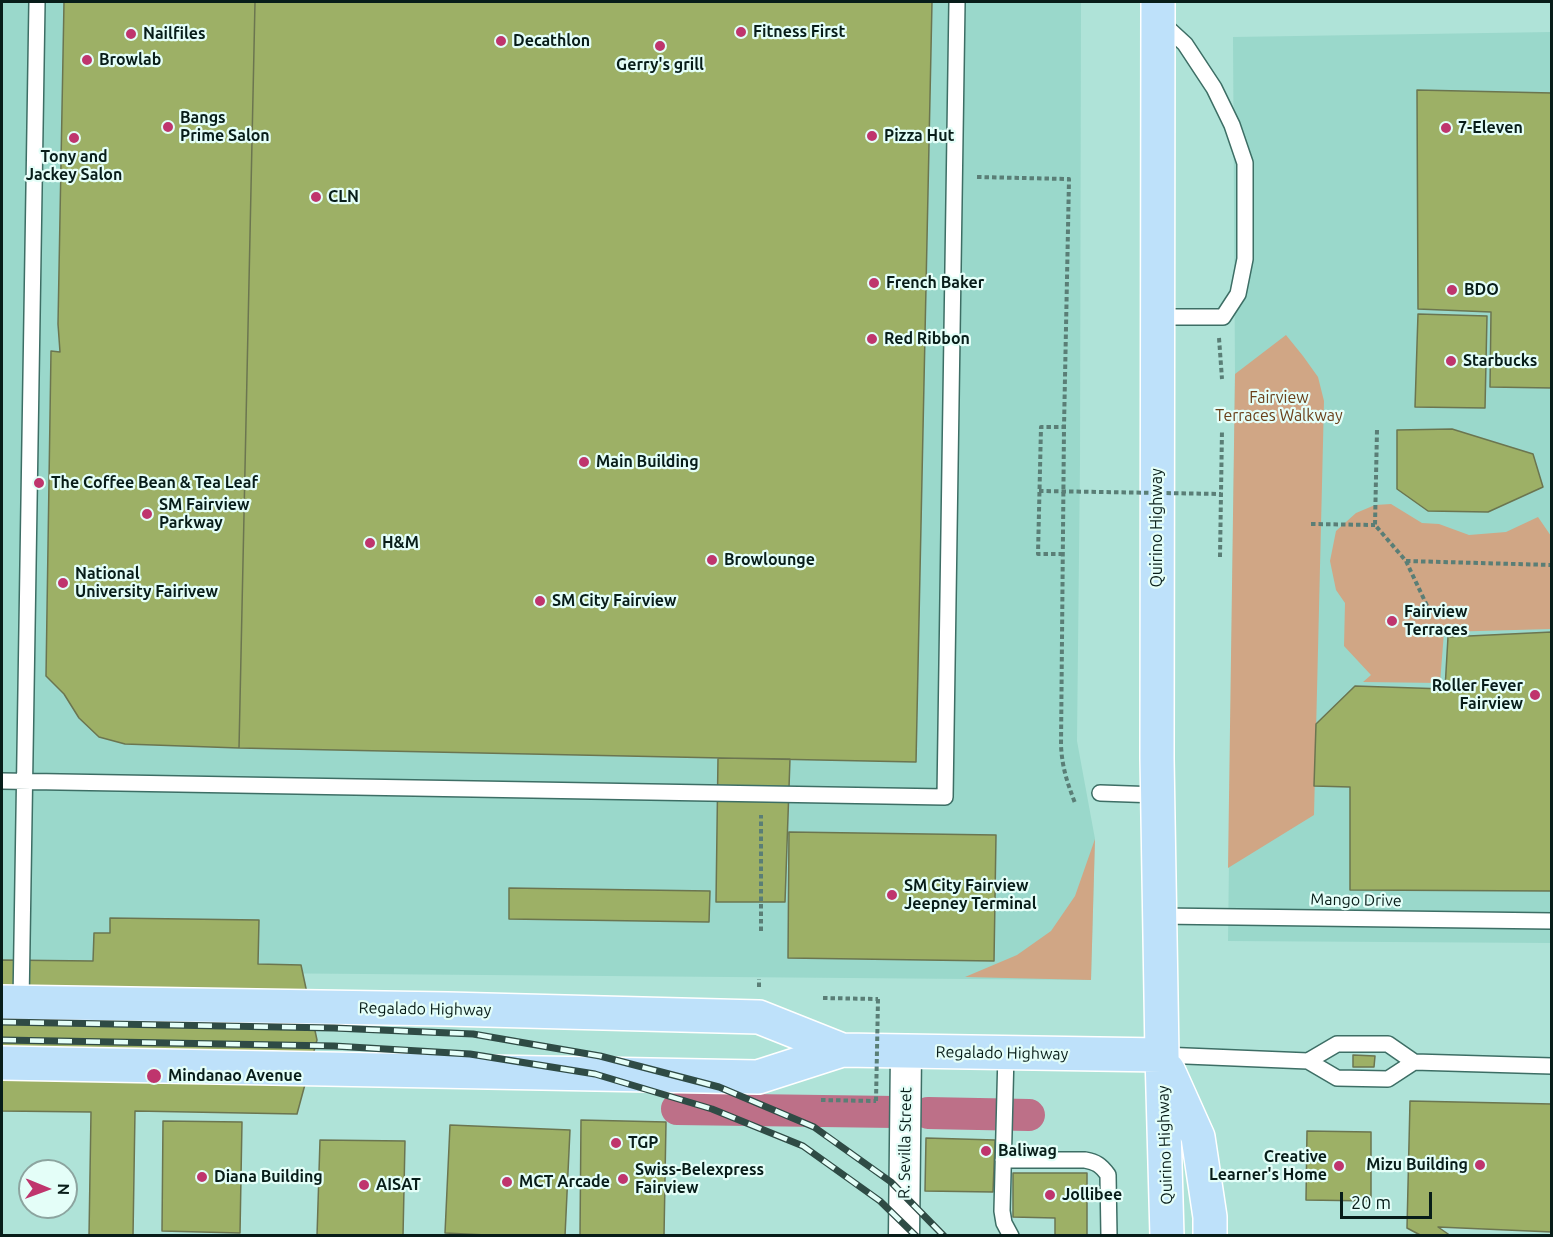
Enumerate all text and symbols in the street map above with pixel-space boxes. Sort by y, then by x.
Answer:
place label: Fitness First [753,22,845,42]
place label: Nailfiles [143,24,206,44]
marker: Fitness First [734,25,748,39]
marker: Nailfiles [124,27,138,41]
place label: Decathlon [513,31,590,51]
marker: Decathlon [494,34,508,48]
marker: Gerry's grill [653,39,667,53]
place label: Browlab [99,50,161,70]
marker: Browlab [80,53,94,67]
place label: Gerry's grill [616,55,704,75]
place label: Bangs Prime Salon [180,108,270,146]
place label: 7-Eleven [1458,118,1523,138]
marker: Bangs Prime Salon [161,120,175,134]
marker: 7-Eleven [1439,121,1453,135]
place label: Pizza Hut [884,126,954,146]
marker: Pizza Hut [865,129,879,143]
marker: Tony and Jackey Salon [67,131,81,145]
place label: Tony and Jackey Salon [26,147,122,185]
place label: CLN [328,187,359,207]
marker: CLN [309,190,323,204]
place label: French Baker [886,273,984,293]
marker: French Baker [867,276,881,290]
place label: BDO [1464,280,1499,300]
marker: BDO [1445,283,1459,297]
place label: Red Ribbon [884,329,970,349]
marker: Red Ribbon [865,332,879,346]
place label: Starbucks [1463,351,1537,371]
marker: Starbucks [1444,354,1458,368]
park label: Fairview Terraces Walkway [1215,388,1343,426]
place label: Main Building [596,452,699,472]
marker: Main Building [577,455,591,469]
street label: Quirino Highway [1147,468,1167,588]
place label: The Coffee Bean & Tea Leaf [51,473,258,493]
marker: The Coffee Bean & Tea Leaf [32,476,46,490]
place label: SM Fairview Parkway [159,495,250,533]
marker: SM Fairview Parkway [140,507,154,521]
place label: H&M [382,533,419,553]
marker: H&M [363,536,377,550]
place label: Browlounge [724,550,815,570]
marker: Browlounge [705,553,719,567]
place label: National University Fairivew [75,564,218,602]
marker: National University Fairivew [56,576,70,590]
place label: SM City Fairview [552,591,677,611]
marker: SM City Fairview [533,594,547,608]
place label: Fairview Terraces [1404,602,1468,640]
marker: Fairview Terraces [1385,614,1399,628]
place label: Roller Fever Fairview [1432,676,1523,714]
marker: Roller Fever Fairview [1528,688,1542,702]
place label: SM City Fairview Jeepney Terminal [904,876,1037,914]
marker: SM City Fairview Jeepney Terminal [885,888,899,902]
street label: Mango Drive [1310,890,1402,910]
street label: Regalado Highway [358,998,492,1020]
street label: Regalado Highway [935,1042,1069,1064]
place label: Mindanao Avenue [168,1066,302,1086]
marker: Mindanao Avenue [145,1067,163,1085]
street label: Quirino Highway [1153,1085,1177,1205]
street label: R. Sevilla Street [894,1087,916,1199]
place label: TGP [628,1133,658,1153]
marker: TGP [609,1136,623,1150]
place label: Baliwag [998,1141,1057,1161]
marker: Baliwag [979,1144,993,1158]
place label: Creative Learner's Home [1209,1147,1327,1185]
place label: Mizu Building [1366,1155,1468,1175]
marker: Mizu Building [1473,1158,1487,1172]
north arrow [18,1159,78,1219]
marker: Creative Learner's Home [1332,1159,1346,1173]
place label: Swiss-Belexpress Fairview [635,1160,764,1198]
place label: Diana Building [214,1167,323,1187]
marker: Diana Building [195,1170,209,1184]
place label: MCT Arcade [519,1172,610,1192]
marker: Swiss-Belexpress Fairview [616,1172,630,1186]
place label: AISAT [376,1175,421,1195]
marker: MCT Arcade [500,1175,514,1189]
marker: AISAT [357,1178,371,1192]
scale bar [1343,1180,1434,1218]
text: N [55,1183,73,1195]
place label: Jollibee [1062,1185,1122,1205]
marker: Jollibee [1043,1188,1057,1202]
text: 20 m [1351,1192,1391,1212]

